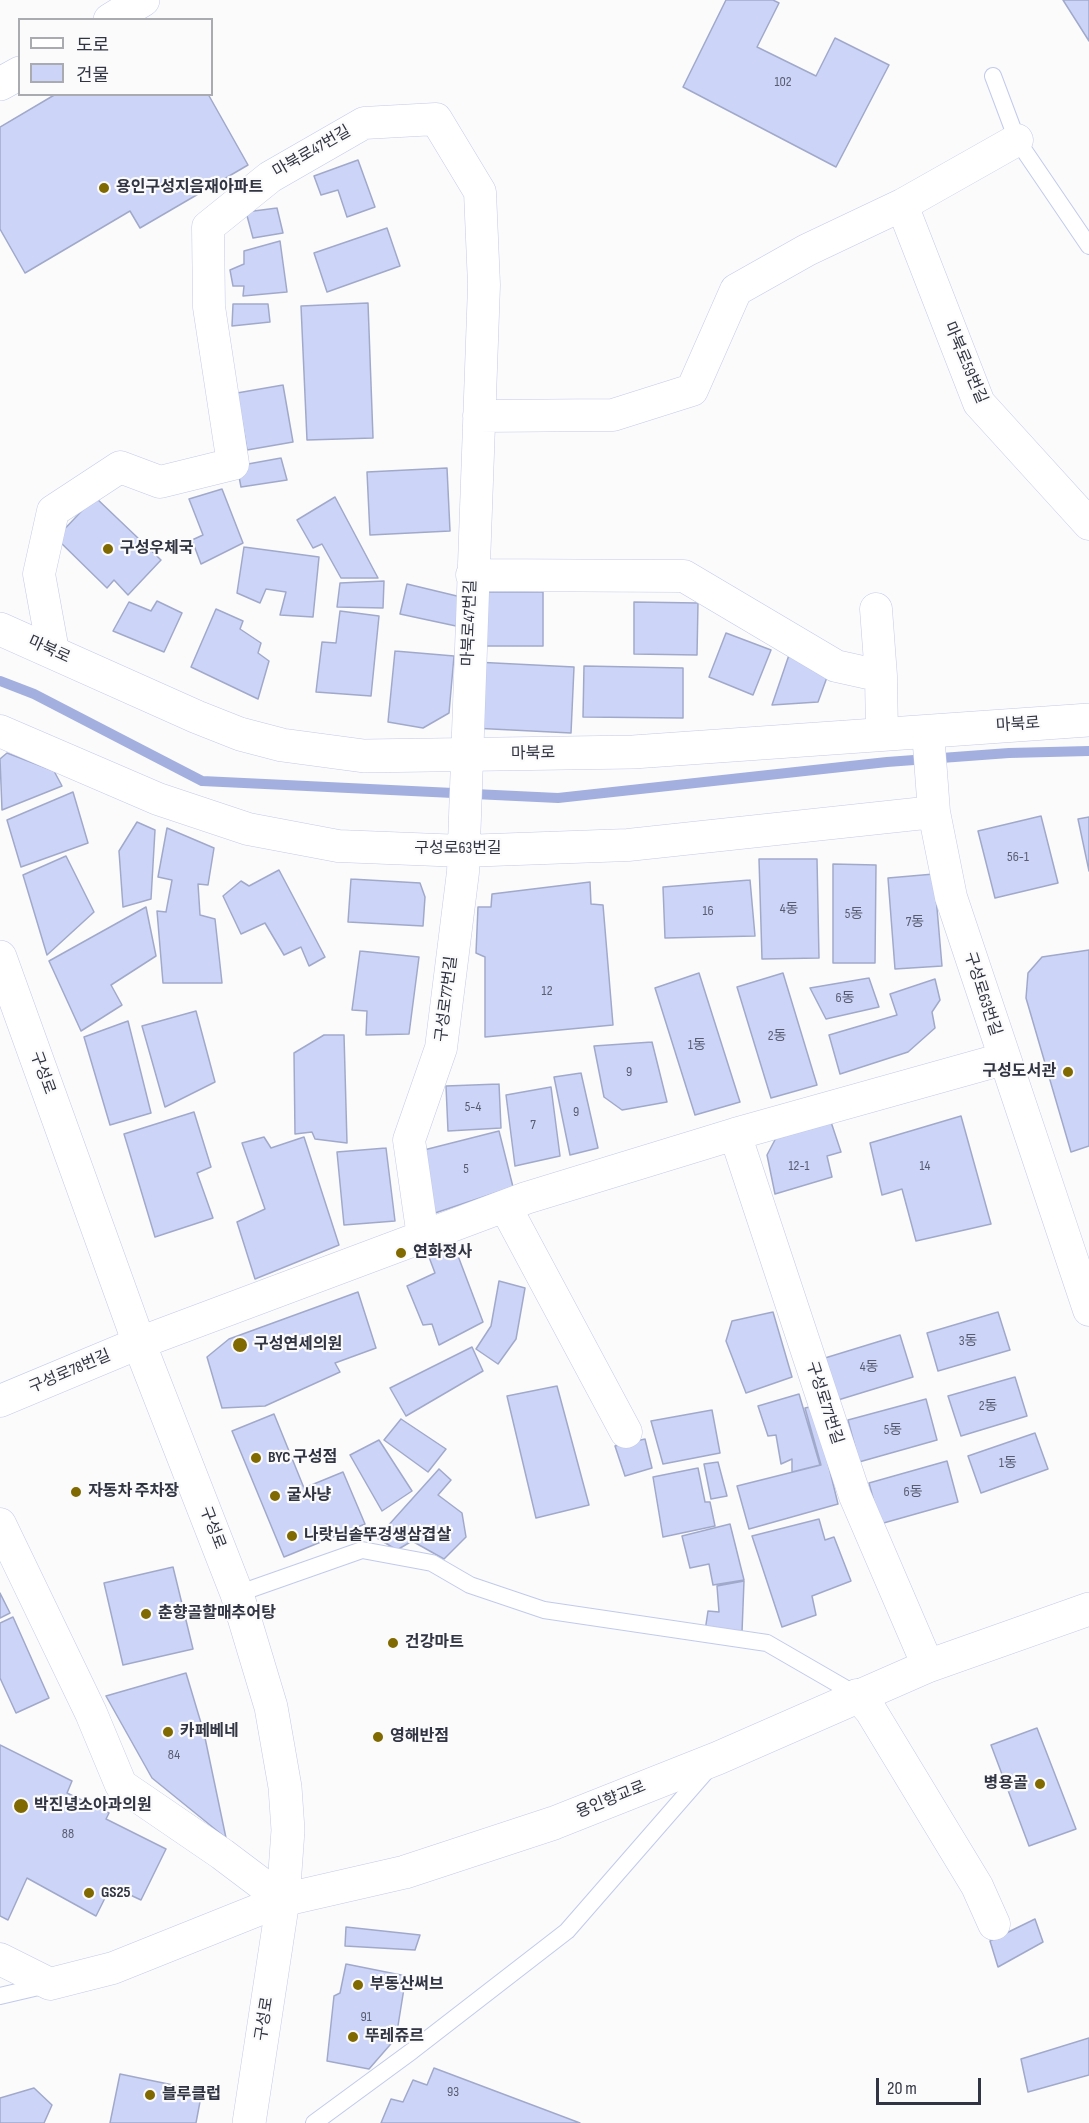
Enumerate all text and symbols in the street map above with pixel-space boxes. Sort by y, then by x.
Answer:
legend [18,18,213,96]
text: 도로 [76,35,109,56]
text: 건물 [76,65,109,86]
house number: 102 [775,74,791,90]
street label: 마북로47번길 [270,122,354,182]
place label: 용인구성지음재아파트 [116,178,263,198]
marker: 용인구성지음재아파트 [97,181,111,195]
street label: 마북로59번길 [939,319,991,407]
place label: 구성우체국 [120,539,194,559]
marker: 구성우체국 [101,542,115,556]
street label: 마북로47번길 [459,579,481,667]
street label: 마북로 [25,632,73,668]
street label: 마북로 [995,714,1041,736]
street label: 마북로 [511,744,555,764]
street label: 구성로63번길 [414,839,502,859]
house number: 56-1 [1007,849,1029,865]
house number: 4동 [780,901,798,917]
house number: 16 [702,903,714,919]
house number: 5동 [845,906,863,922]
house number: 7동 [906,914,924,930]
street label: 구성로63번길 [959,950,1005,1038]
street label: 구성로77번길 [432,955,462,1043]
house number: 12 [542,983,552,999]
house number: 6동 [835,990,855,1006]
house number: 2동 [768,1028,786,1044]
house number: 1동 [688,1037,706,1053]
street label: 구성로 [25,1049,59,1097]
place label: 구성도서관 [982,1062,1056,1082]
house number: 9 [626,1064,632,1080]
marker: 구성도서관 [1061,1065,1075,1079]
house number: 5-4 [465,1099,481,1115]
house number: 9 [573,1104,579,1120]
house number: 7 [530,1117,536,1133]
house number: 12-1 [789,1158,809,1174]
house number: 14 [920,1158,930,1174]
house number: 5 [463,1161,469,1177]
place label: 연화정사 [413,1243,472,1263]
marker: 연화정사 [394,1246,408,1260]
house number: 3동 [959,1333,977,1349]
place label: 구성연세의원 [254,1335,342,1355]
marker: 구성연세의원 [231,1336,249,1354]
street label: 구성로78번길 [26,1346,114,1398]
street label: 구성로77번길 [802,1359,846,1447]
house number: 4동 [860,1359,878,1375]
house number: 2동 [979,1398,997,1414]
house number: 5동 [884,1422,902,1438]
place label: BYC 구성점 [268,1448,337,1468]
marker: BYC 구성점 [249,1451,263,1465]
house number: 1동 [999,1455,1017,1471]
place label: 자동차 주차장 [88,1482,179,1502]
house number: 6동 [903,1484,923,1500]
marker: 자동차 주차장 [69,1485,83,1499]
place label: 굴사냥 [287,1486,331,1506]
marker: 굴사냥 [268,1489,282,1503]
street label: 구성로 [195,1504,229,1552]
place label: 나랏님솥뚜겅생삼겹살 [304,1526,451,1546]
marker: 나랏님솥뚜겅생삼겹살 [285,1529,299,1543]
place label: 춘향골할매추어탕 [158,1604,276,1624]
marker: 춘향골할매추어탕 [139,1607,153,1621]
place label: 건강마트 [405,1633,464,1653]
marker: 건강마트 [386,1636,400,1650]
place label: 카페베네 [180,1722,239,1742]
marker: 카페베네 [161,1725,175,1739]
place label: 영해반점 [390,1727,449,1747]
marker: 영해반점 [371,1730,385,1744]
house number: 84 [168,1747,180,1763]
place label: 병용골 [984,1774,1028,1794]
street label: 용인향교로 [573,1777,649,1823]
marker: 병용골 [1033,1777,1047,1791]
place label: 박진녕소아과의원 [34,1796,152,1816]
marker: 박진녕소아과의원 [12,1797,30,1815]
house number: 88 [62,1826,74,1842]
place label: GS25 [101,1883,131,1903]
marker: GS25 [82,1886,96,1900]
place label: 부동산써브 [370,1975,444,1995]
marker: 부동산써브 [351,1978,365,1992]
street label: 구성로 [252,1996,278,2042]
house number: 91 [360,2009,372,2025]
place label: 뚜레쥬르 [365,2027,424,2047]
marker: 뚜레쥬르 [346,2030,360,2044]
scale bar [879,2066,984,2104]
text: 20 m [887,2078,917,2099]
house number: 93 [447,2084,459,2100]
place label: 블루클럽 [162,2085,221,2105]
marker: 블루클럽 [143,2088,157,2102]

